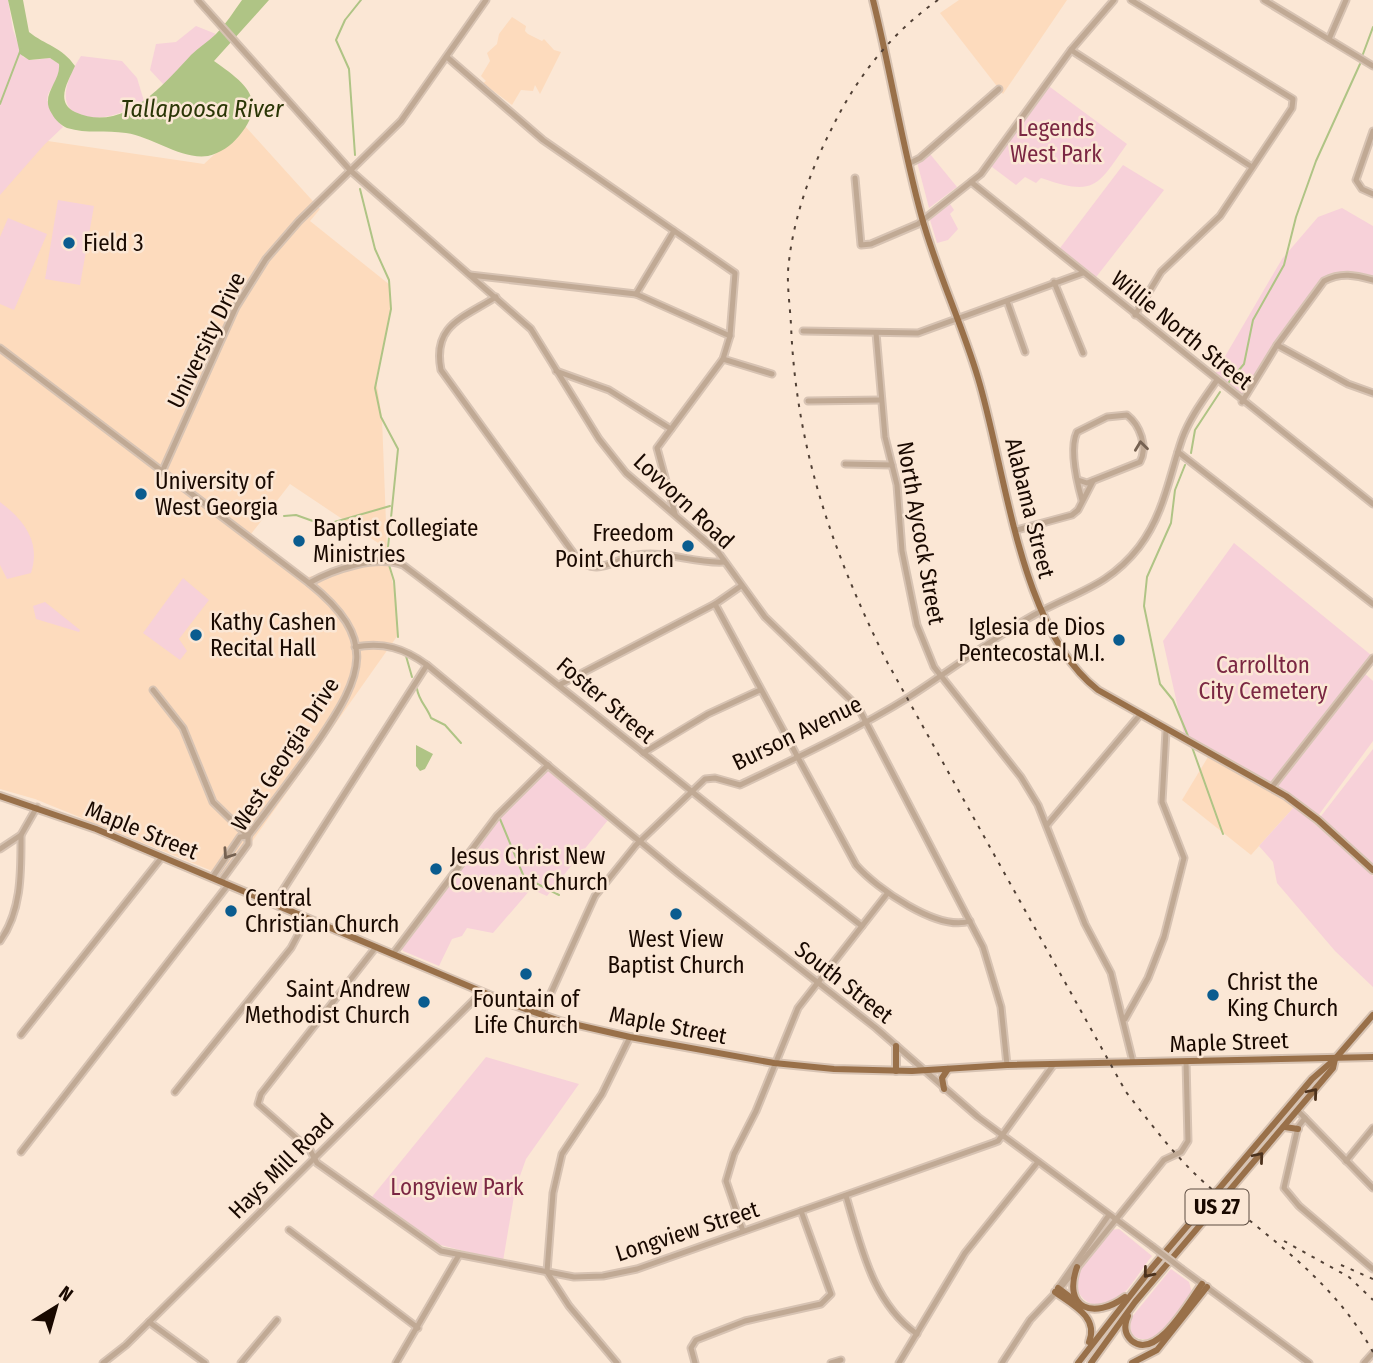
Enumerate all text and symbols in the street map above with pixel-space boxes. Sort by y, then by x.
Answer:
water label: Tallapoosa River [121,95,284,123]
park label: Legends West Park [1010,114,1102,168]
place label: Field 3 [83,229,144,257]
marker: Field 3 [61,235,77,251]
street label: Willie North Street [1106,265,1259,396]
street label: University Drive [161,267,251,413]
street label: Alabama Street [999,435,1061,581]
street label: North Aycock Street [891,439,951,627]
one-way arrow [1133,440,1148,451]
street label: Lovvorn Road [628,447,740,555]
place label: University of West Georgia [155,467,278,521]
marker: University of West Georgia [133,486,149,502]
place label: Baptist Collegiate Ministries [313,514,478,568]
place label: Freedom Point Church [555,519,674,573]
marker: Baptist Collegiate Ministries [291,533,307,549]
marker: Freedom Point Church [680,538,696,554]
place label: Kathy Cashen Recital Hall [210,608,336,662]
place label: Iglesia de Dios Pentecostal M.I. [958,613,1105,667]
marker: Kathy Cashen Recital Hall [188,627,204,643]
marker: Iglesia de Dios Pentecostal M.I. [1111,632,1127,648]
street label: Foster Street [551,651,661,750]
park label: Carrollton City Cemetery [1198,651,1328,705]
street label: West Georgia Drive [225,672,345,836]
street label: Burson Avenue [728,690,866,776]
street label: Maple Street [82,795,203,865]
place label: Jesus Christ New Covenant Church [450,842,608,896]
one-way arrow [224,846,236,859]
marker: Jesus Christ New Covenant Church [428,861,444,877]
place label: Central Christian Church [245,884,399,938]
marker: Central Christian Church [223,903,239,919]
marker: West View Baptist Church [668,906,684,922]
place label: West View Baptist Church [607,925,745,979]
street label: South Street [789,935,899,1029]
marker: Fountain of Life Church [518,966,534,982]
place label: Christ the King Church [1227,968,1338,1022]
place label: Saint Andrew Methodist Church [245,975,410,1029]
place label: Fountain of Life Church [473,985,581,1039]
marker: Christ the King Church [1205,987,1221,1003]
marker: Saint Andrew Methodist Church [416,994,432,1010]
street label: Maple Street [607,1000,730,1050]
street label: Maple Street [1169,1026,1290,1058]
one-way arrow [1304,1088,1317,1100]
street label: Hays Mill Road [222,1107,340,1225]
one-way arrow [1251,1152,1264,1165]
park label: Longview Park [390,1173,524,1201]
road number: US 27 [1186,1190,1248,1224]
street label: Longview Street [612,1194,763,1267]
one-way arrow [1144,1264,1156,1277]
north arrow [21,1272,91,1342]
text: N [54,1281,77,1306]

